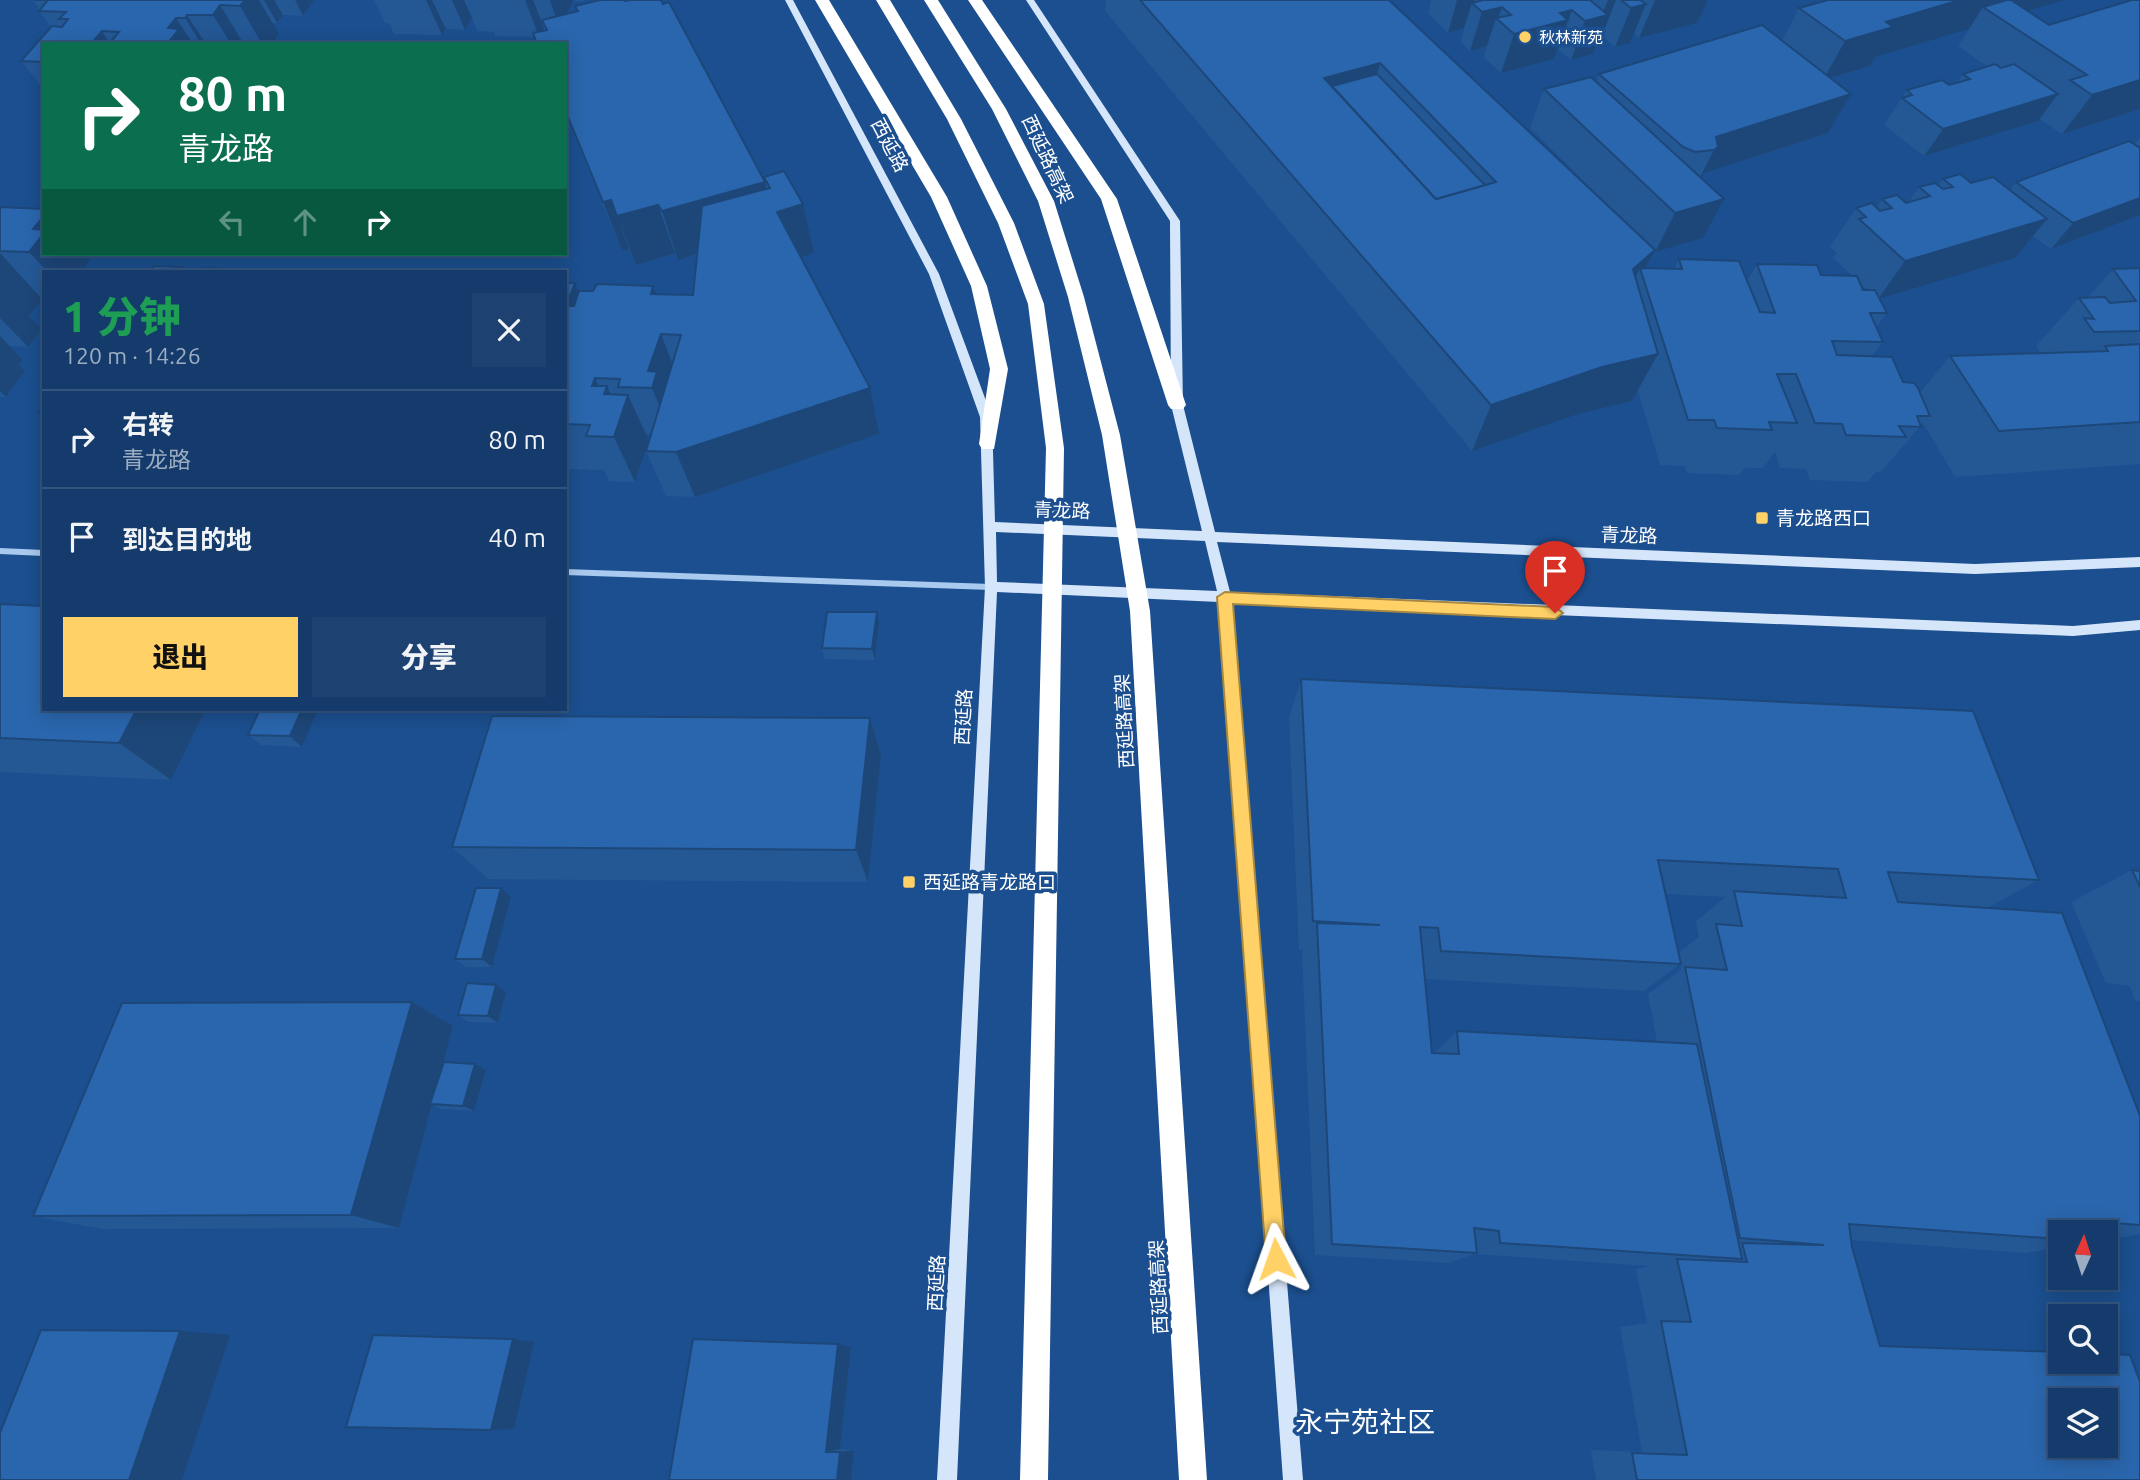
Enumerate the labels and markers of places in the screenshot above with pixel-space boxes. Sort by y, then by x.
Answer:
place label: 秋林新苑 [1539,28,1603,46]
marker: 秋林新苑 [1517,29,1533,45]
place label: 青龙路西口 [1776,507,1871,529]
marker: 青龙路西口 [1754,510,1770,526]
pin [1525,541,1585,613]
place label: 西延路青龙路口 [923,871,1056,893]
marker: 西延路青龙路口 [901,874,917,890]

